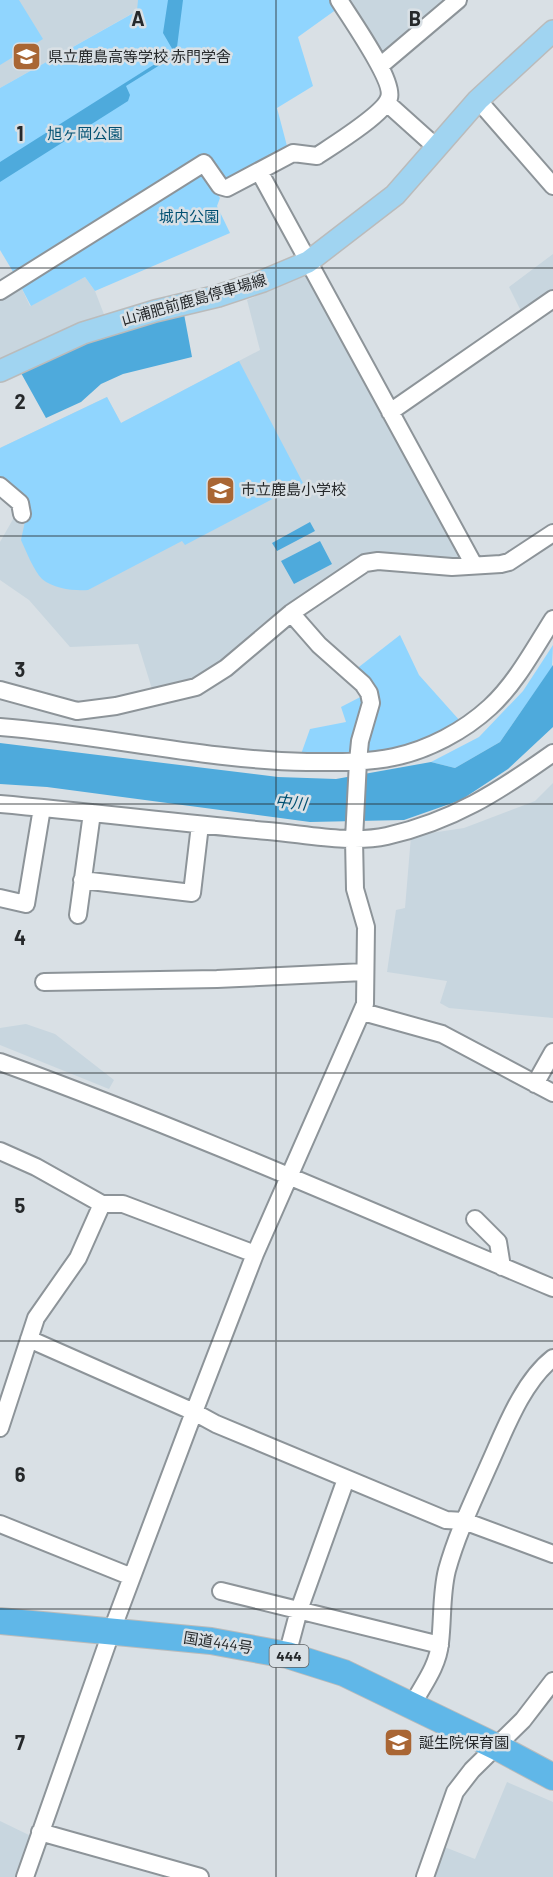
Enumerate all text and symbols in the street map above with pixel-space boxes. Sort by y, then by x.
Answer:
text: A [131,6,145,30]
text: B [409,6,421,30]
school or university icon: 県立鹿島高等学校 赤門学舎 [11,41,43,73]
place label: 県立鹿島高等学校 赤門学舎 [48,47,231,65]
text: 1 [16,121,24,145]
park label: 旭ヶ岡公園 [47,124,123,142]
park label: 城内公園 [159,207,219,225]
street label: 山浦肥前鹿島停車場線 [119,270,268,328]
text: 2 [14,389,26,413]
school or university icon: 市立鹿島小学校 [204,474,236,506]
place label: 市立鹿島小学校 [241,480,346,498]
text: 3 [15,657,25,681]
water label: 中川 [274,790,310,813]
text: 4 [14,925,26,949]
text: 5 [15,1193,26,1217]
text: 6 [15,1462,26,1486]
street label: 国道444号 [182,1628,254,1656]
road number: 444 [270,1645,308,1667]
school or university icon: 誕生院保育園 [382,1727,414,1759]
text: 7 [15,1730,25,1754]
place label: 誕生院保育園 [419,1733,509,1751]

